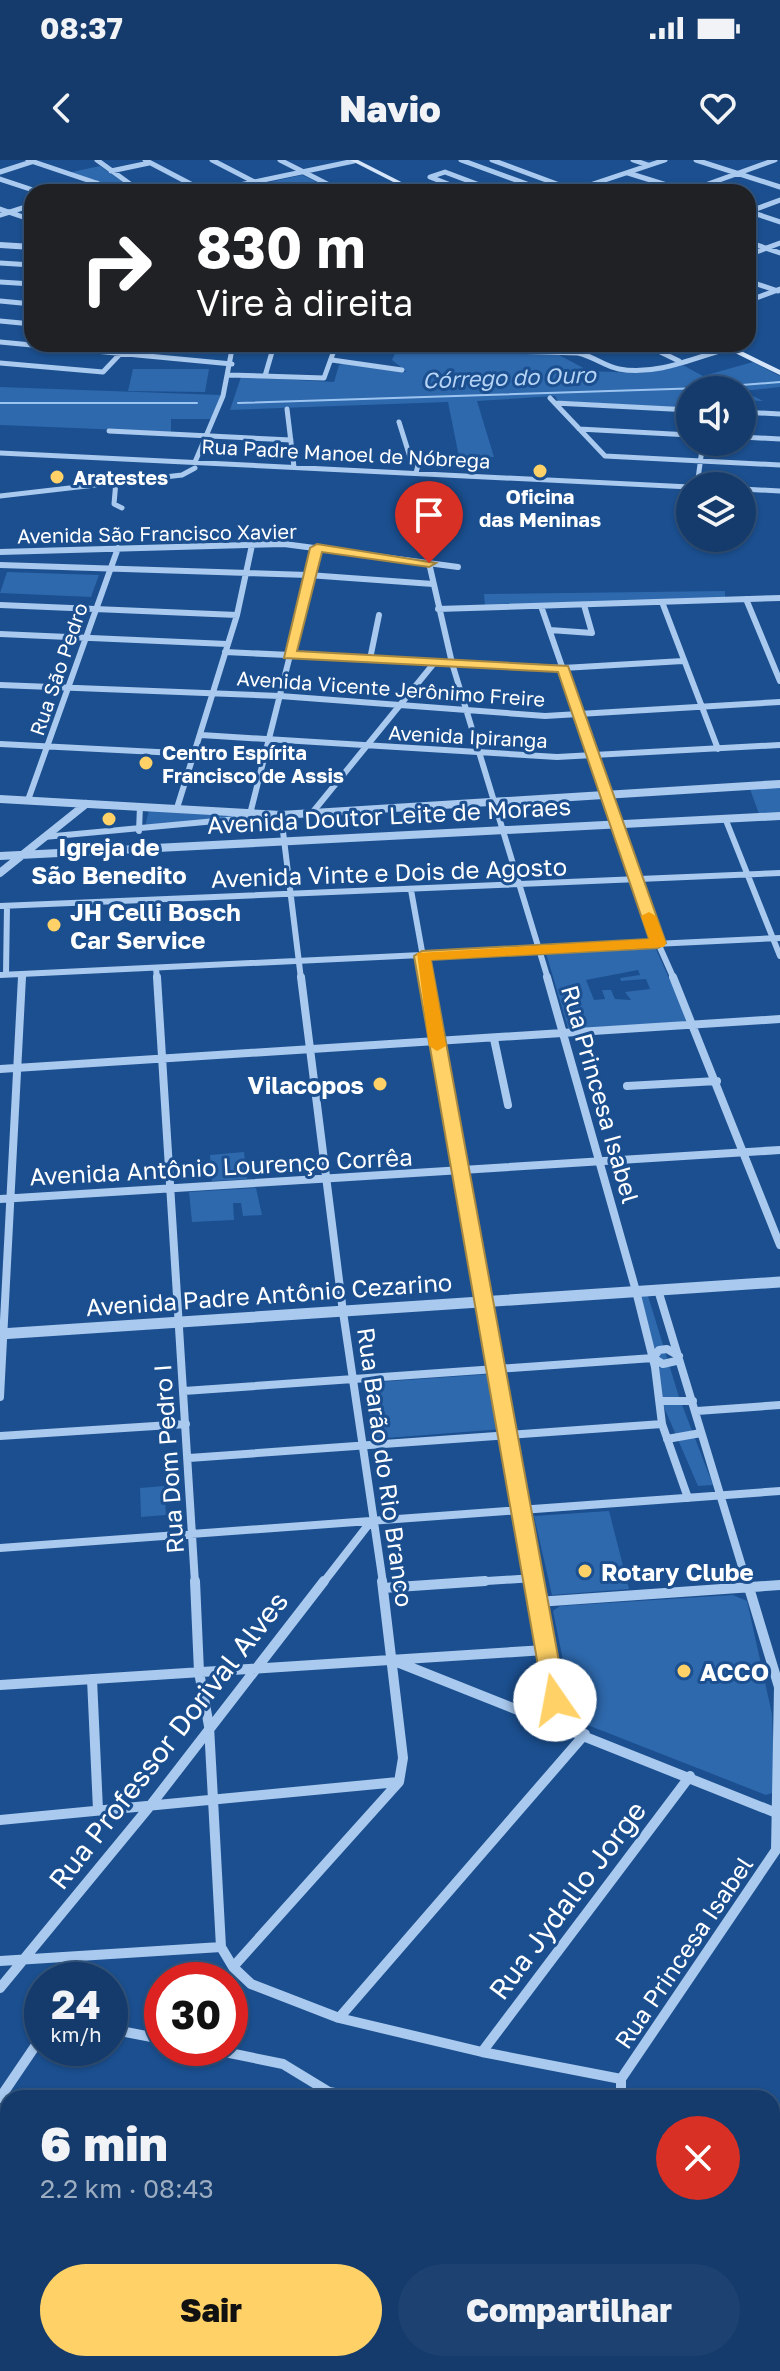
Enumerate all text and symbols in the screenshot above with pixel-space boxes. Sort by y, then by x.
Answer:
text: 08:37 [40,10,123,46]
icon: back [40,86,84,130]
icon: heart [696,86,740,130]
text: Navio [339,87,441,130]
text: 830 m [196,213,365,280]
icon: right [64,216,168,320]
text: Vire à direita [196,281,413,324]
water label: Córrego do Ouro [422,360,598,394]
map controls [676,376,756,552]
button: sound [676,376,756,456]
street label: Rua Padre Manoel de Nóbrega [201,433,491,473]
marker: Oficina das Meninas [531,462,549,480]
place label: Aratestes [73,465,168,489]
marker: Aratestes [48,468,66,486]
button: layers [676,472,756,552]
pin [395,481,463,563]
place label: Oficina das Meninas [479,484,601,531]
icon: arrive [407,493,451,537]
street label: Avenida São Francisco Xavier [17,519,297,547]
street label: Rua São Pedro [24,599,92,739]
street label: Avenida Vicente Jerônimo Freire [236,665,546,711]
street label: Avenida Ipiranga [388,720,548,752]
place label: Centro Espírita Francisco de Assis [162,740,344,787]
marker: Centro Espírita Francisco de Assis [137,754,155,772]
street label: Avenida Doutor Leite de Moraes [206,791,572,839]
marker: Igreja de São Benedito [100,810,118,828]
place label: Igreja de São Benedito [31,832,187,889]
street label: Avenida Vinte e Dois de Agosto [210,851,568,893]
place label: JH Celli Bosch Car Service [70,897,241,954]
marker: JH Celli Bosch Car Service [45,916,63,934]
street label: Rua Princesa Isabel [556,982,646,1206]
place label: Vilacopos [248,1070,364,1099]
marker: Vilacopos [371,1075,389,1093]
street label: Avenida Antônio Lourenço Corrêa [29,1141,413,1191]
street label: Avenida Padre Antônio Cezarino [85,1267,453,1321]
street label: Rua Barão do Rio Branco [352,1325,420,1609]
street label: Rua Dom Pedro I [147,1363,189,1555]
place label: Rotary Clube [601,1557,754,1586]
marker: Rotary Clube [576,1562,594,1580]
street label: Rua Professor Dorival Alves [42,1585,294,1895]
place label: ACCO [700,1657,769,1686]
position arrow [513,1658,597,1742]
marker: ACCO [675,1662,693,1680]
street label: Rua Jydallo Jorge [482,1794,652,2006]
street label: Rua Princesa Isabel [608,1850,758,2054]
speed limit sign: 30 [144,1962,248,2066]
text: 24 [51,1980,101,2028]
text: km/h [51,2022,101,2046]
text: 6 min [40,2114,168,2172]
button: close [656,2116,740,2200]
text: 2.2 km · 08:43 [40,2173,214,2204]
button: Sair [40,2264,382,2356]
button: Compartilhar [398,2264,740,2356]

